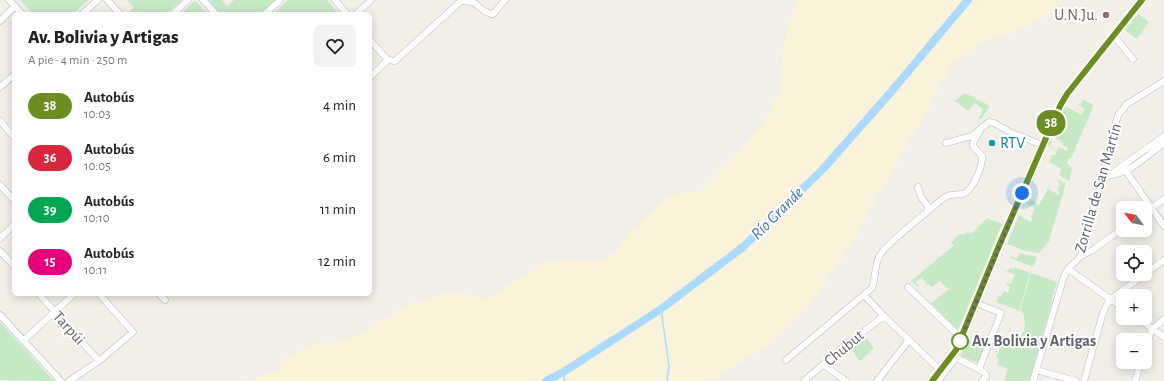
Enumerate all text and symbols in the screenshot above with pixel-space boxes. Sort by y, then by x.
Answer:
place label: U.N.Ju. [1054,7,1098,23]
marker: U.N.Ju. [1101,10,1111,20]
button: heart [314,25,356,67]
text: Av. Bolivia y Artigas [28,28,178,47]
text: A pie · 4 min · 250 m [28,54,127,67]
text: Autobús [84,90,134,105]
text: 4 min [323,98,356,113]
text: 38 [44,99,56,113]
text: 10:03 [84,108,111,121]
line badge: 38 [1033,110,1069,136]
text: 38 [1045,116,1057,130]
street label: Zorrilla de San Martín [1072,122,1124,254]
place label: RTV [1000,135,1025,151]
marker: RTV [987,138,997,148]
text: Autobús [84,142,134,157]
text: 6 min [323,150,356,165]
text: 36 [44,151,56,165]
text: 10:05 [84,160,111,173]
water label: Río Grande [747,183,807,243]
your location [1012,183,1032,203]
text: Autobús [84,194,134,209]
north arrow [1116,201,1152,237]
map controls [1116,201,1152,369]
text: 11 min [320,202,356,217]
text: 39 [44,203,56,217]
text: 10:10 [84,212,110,225]
button: locate [1116,245,1152,281]
text: Autobús [84,246,134,261]
text: 12 min [318,254,356,269]
text: 15 [44,255,56,269]
text: 10:11 [84,264,107,277]
button: + [1116,289,1152,325]
street label: Tarpúi [50,308,88,348]
street label: Chubut [821,327,867,369]
marker: Av. Bolivia y Artigas [951,332,969,350]
place label: Av. Bolivia y Artigas [972,333,1096,350]
button: − [1116,333,1152,369]

